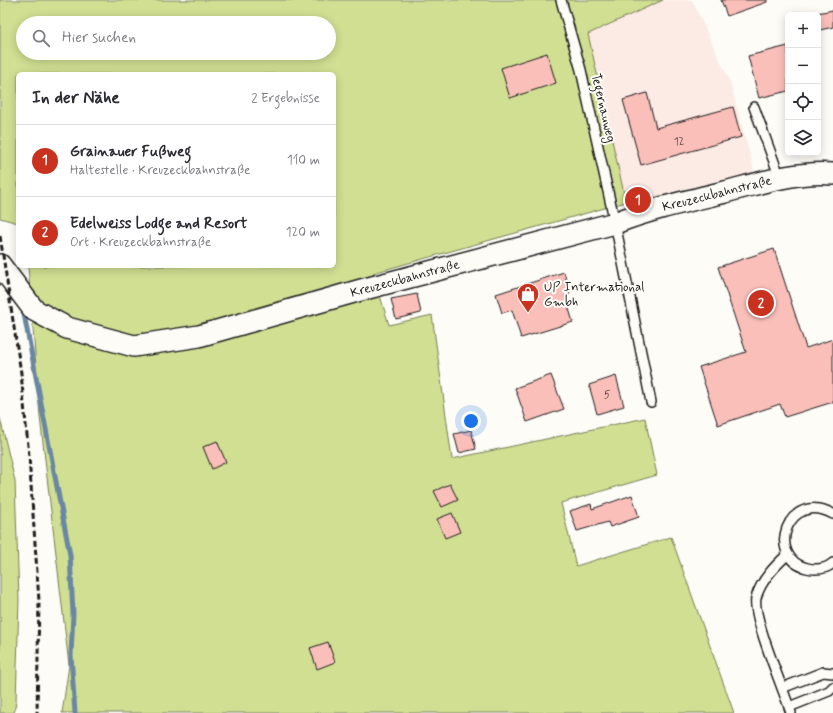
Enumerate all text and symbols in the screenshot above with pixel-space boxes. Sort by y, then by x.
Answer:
map controls [785,12,821,156]
button: + [785,12,821,48]
search box [16,16,336,60]
icon: search [30,27,52,49]
text: Hier suchen [62,28,136,48]
button: − [785,48,821,84]
street label: Tegernauweg [585,72,619,145]
button: locate [785,84,821,120]
text: In der Nähe [32,87,120,109]
text: 2 Ergebnisse [251,90,320,107]
button: layers [785,120,821,156]
house number: 12 [674,135,685,149]
text: Grainauer Fußweg [70,142,191,162]
text: 1 [42,152,48,169]
text: 110 m [287,152,320,169]
text: Haltestelle · Kreuzeckbahnstraße [70,162,250,179]
street label: Kreuzeckbahnstraße [661,172,773,216]
pin: 1 [625,185,651,215]
text: Edelweiss Lodge and Resort [70,214,247,234]
text: 2 [42,224,48,241]
text: 120 m [286,224,320,241]
text: Ort · Kreuzeckbahnstraße [70,234,211,251]
street label: Kreuzeckbahnstraße [349,256,461,302]
place label: UP Intermational Gmbh [544,279,645,311]
shop icon: UP Intermational Gmbh [515,281,541,314]
pin: 2 [748,288,774,318]
house number: 5 [604,388,611,402]
your location [461,411,481,431]

